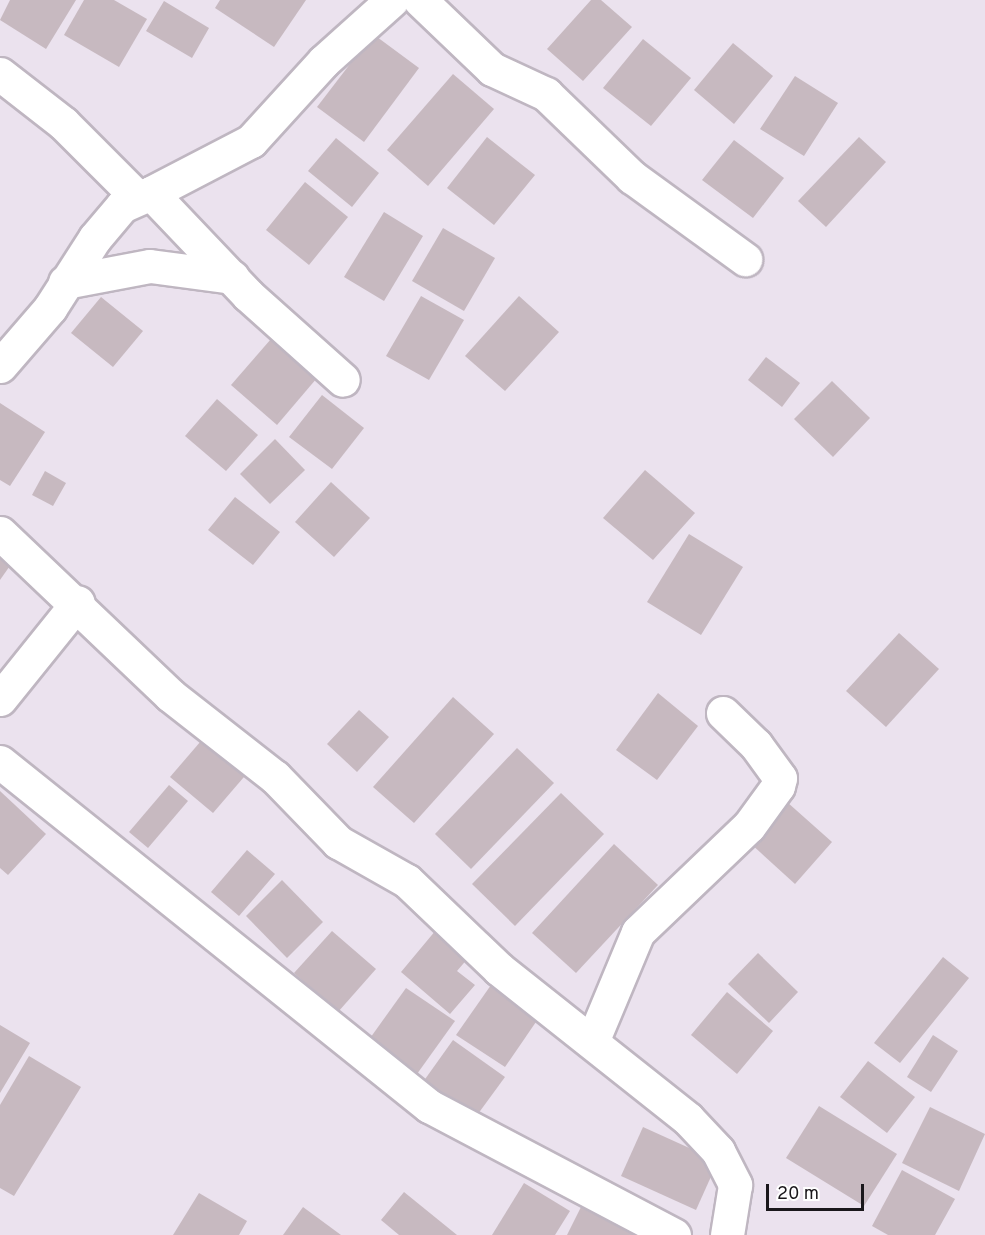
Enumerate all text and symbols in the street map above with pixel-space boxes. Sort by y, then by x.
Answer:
scale bar [769,1172,866,1210]
text: 20 m [777,1183,819,1206]

